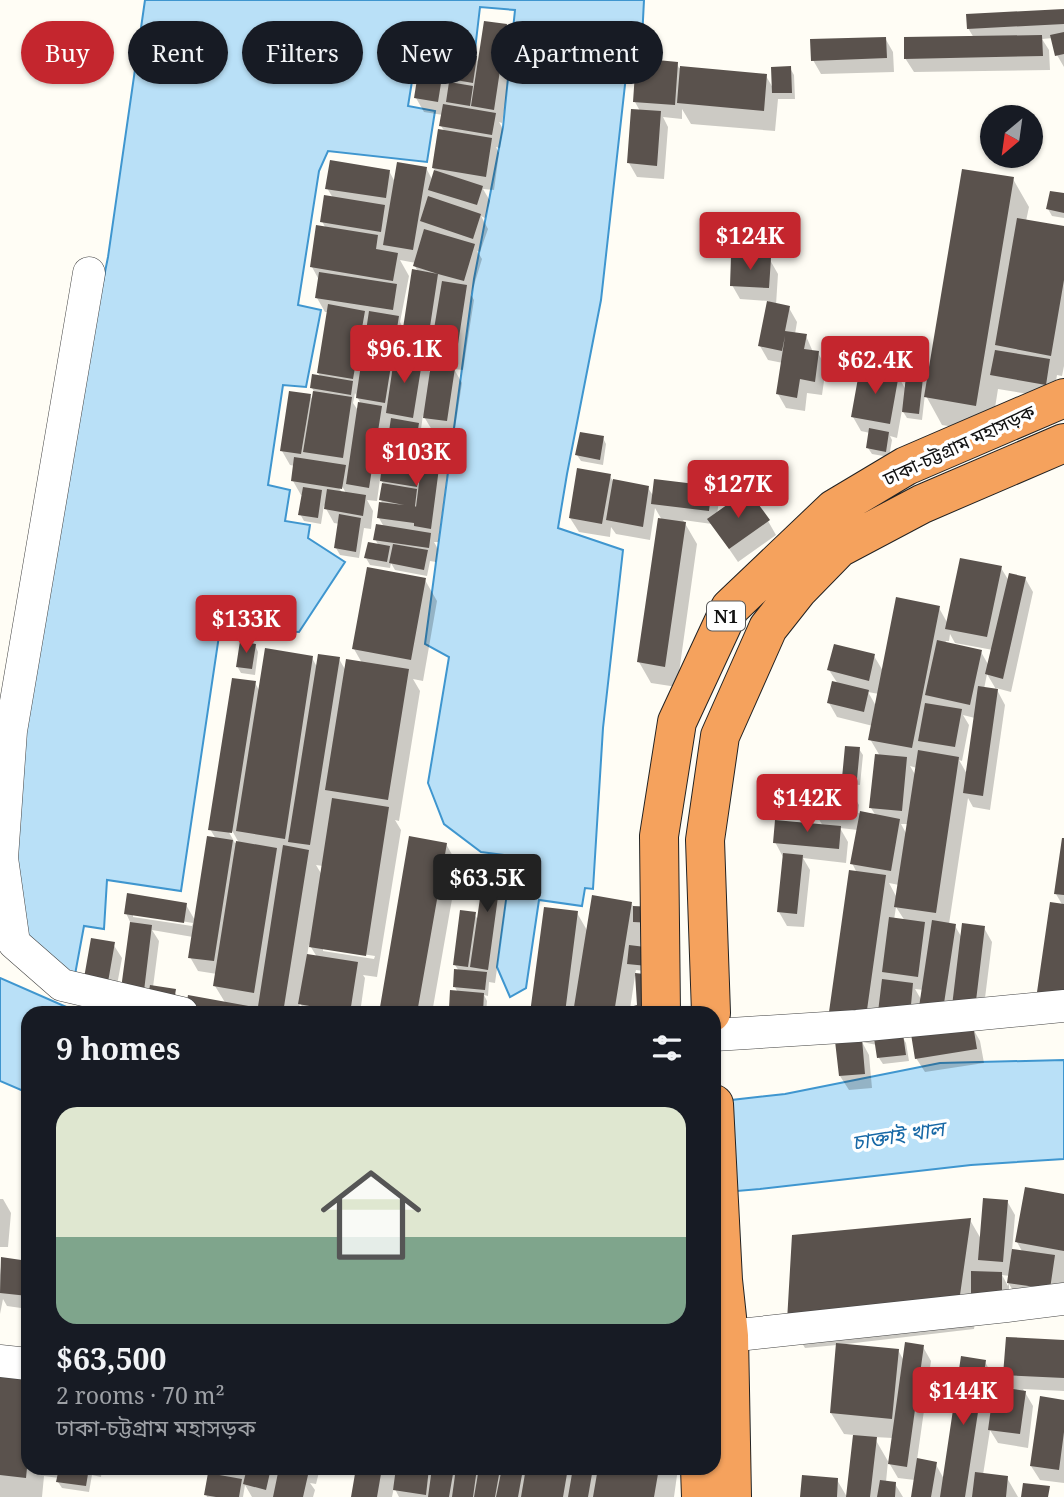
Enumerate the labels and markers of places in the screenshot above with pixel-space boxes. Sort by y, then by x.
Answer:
pin: $124K [701,212,799,272]
pin: $96.1K [347,326,461,385]
pin: $62.4K [818,336,932,396]
pin: $103K [367,428,465,488]
pin: $127K [689,461,787,520]
pin: $133K [197,596,295,655]
pin: $142K [758,774,856,834]
pin: $63.5K [430,855,544,914]
pin: $144K [914,1368,1012,1427]

